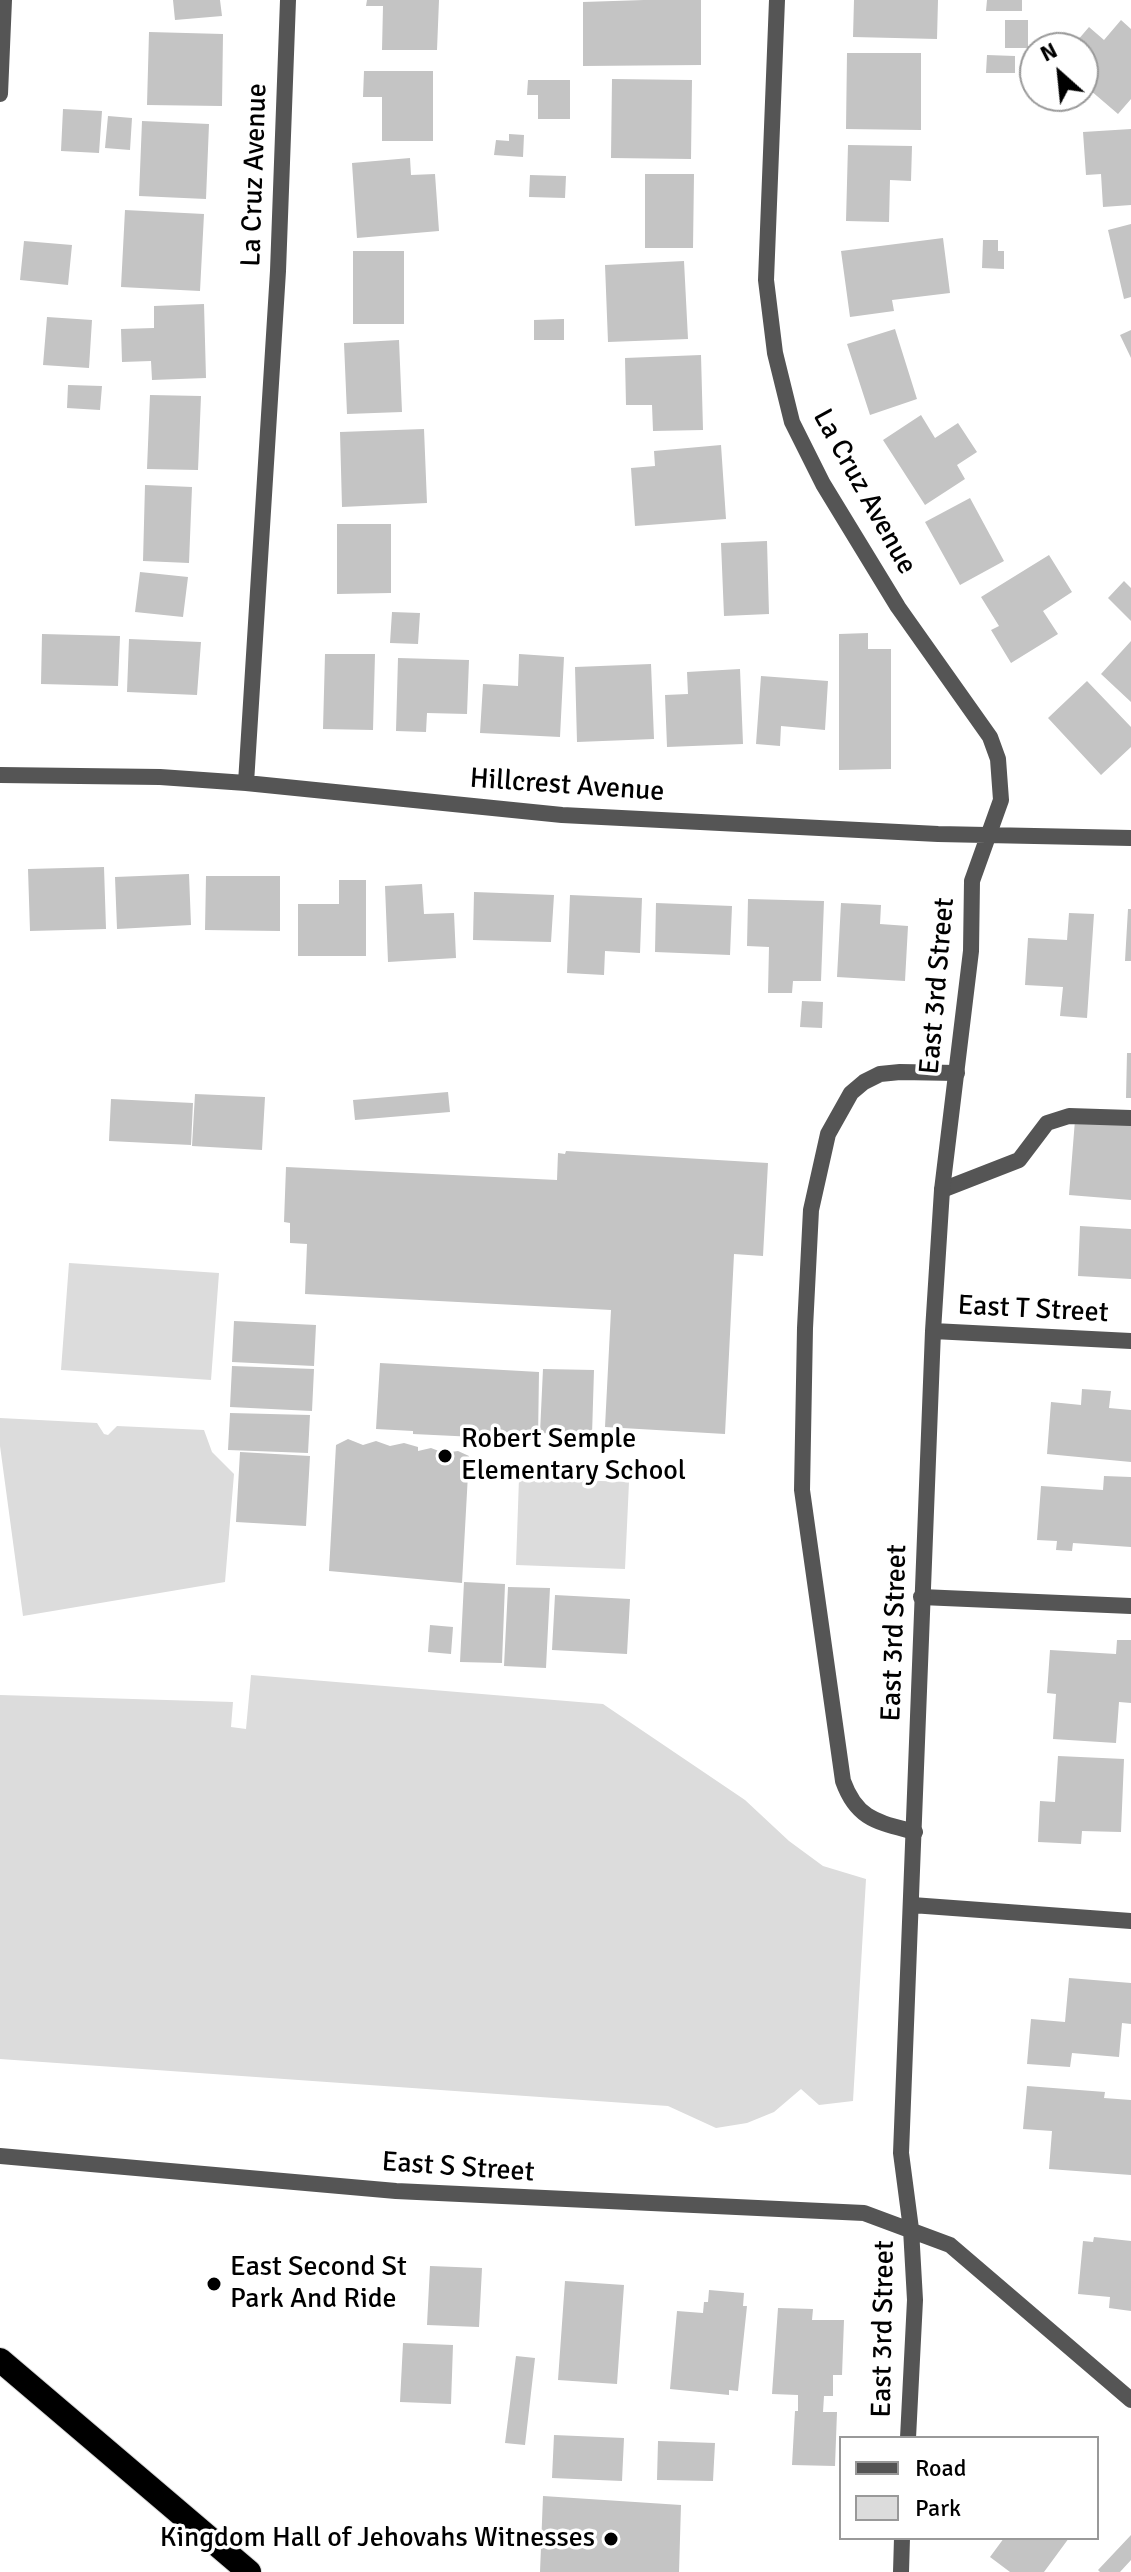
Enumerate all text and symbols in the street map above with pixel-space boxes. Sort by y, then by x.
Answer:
north arrow [1019,32,1099,112]
text: N [1036,36,1062,67]
street label: La Cruz Avenue [235,83,275,267]
street label: La Cruz Avenue [805,404,923,580]
street label: Hillcrest Avenue [469,762,665,810]
street label: East 3rd Street [914,896,962,1076]
street label: East T Street [957,1289,1109,1331]
place label: Robert Semple Elementary School [461,1423,686,1489]
marker: Robert Semple Elementary School [436,1447,454,1465]
street label: East 3rd Street [875,1544,915,1722]
street label: East S Street [381,2146,535,2190]
street label: East 3rd Street [866,2240,902,2418]
place label: East Second St Park And Ride [230,2251,407,2317]
marker: East Second St Park And Ride [205,2275,223,2293]
legend [839,2436,1099,2540]
text: Road [915,2453,966,2483]
text: Park [915,2493,961,2523]
place label: Kingdom Hall of Jehovahs Witnesses [160,2522,595,2556]
marker: Kingdom Hall of Jehovahs Witnesses [602,2530,620,2548]

